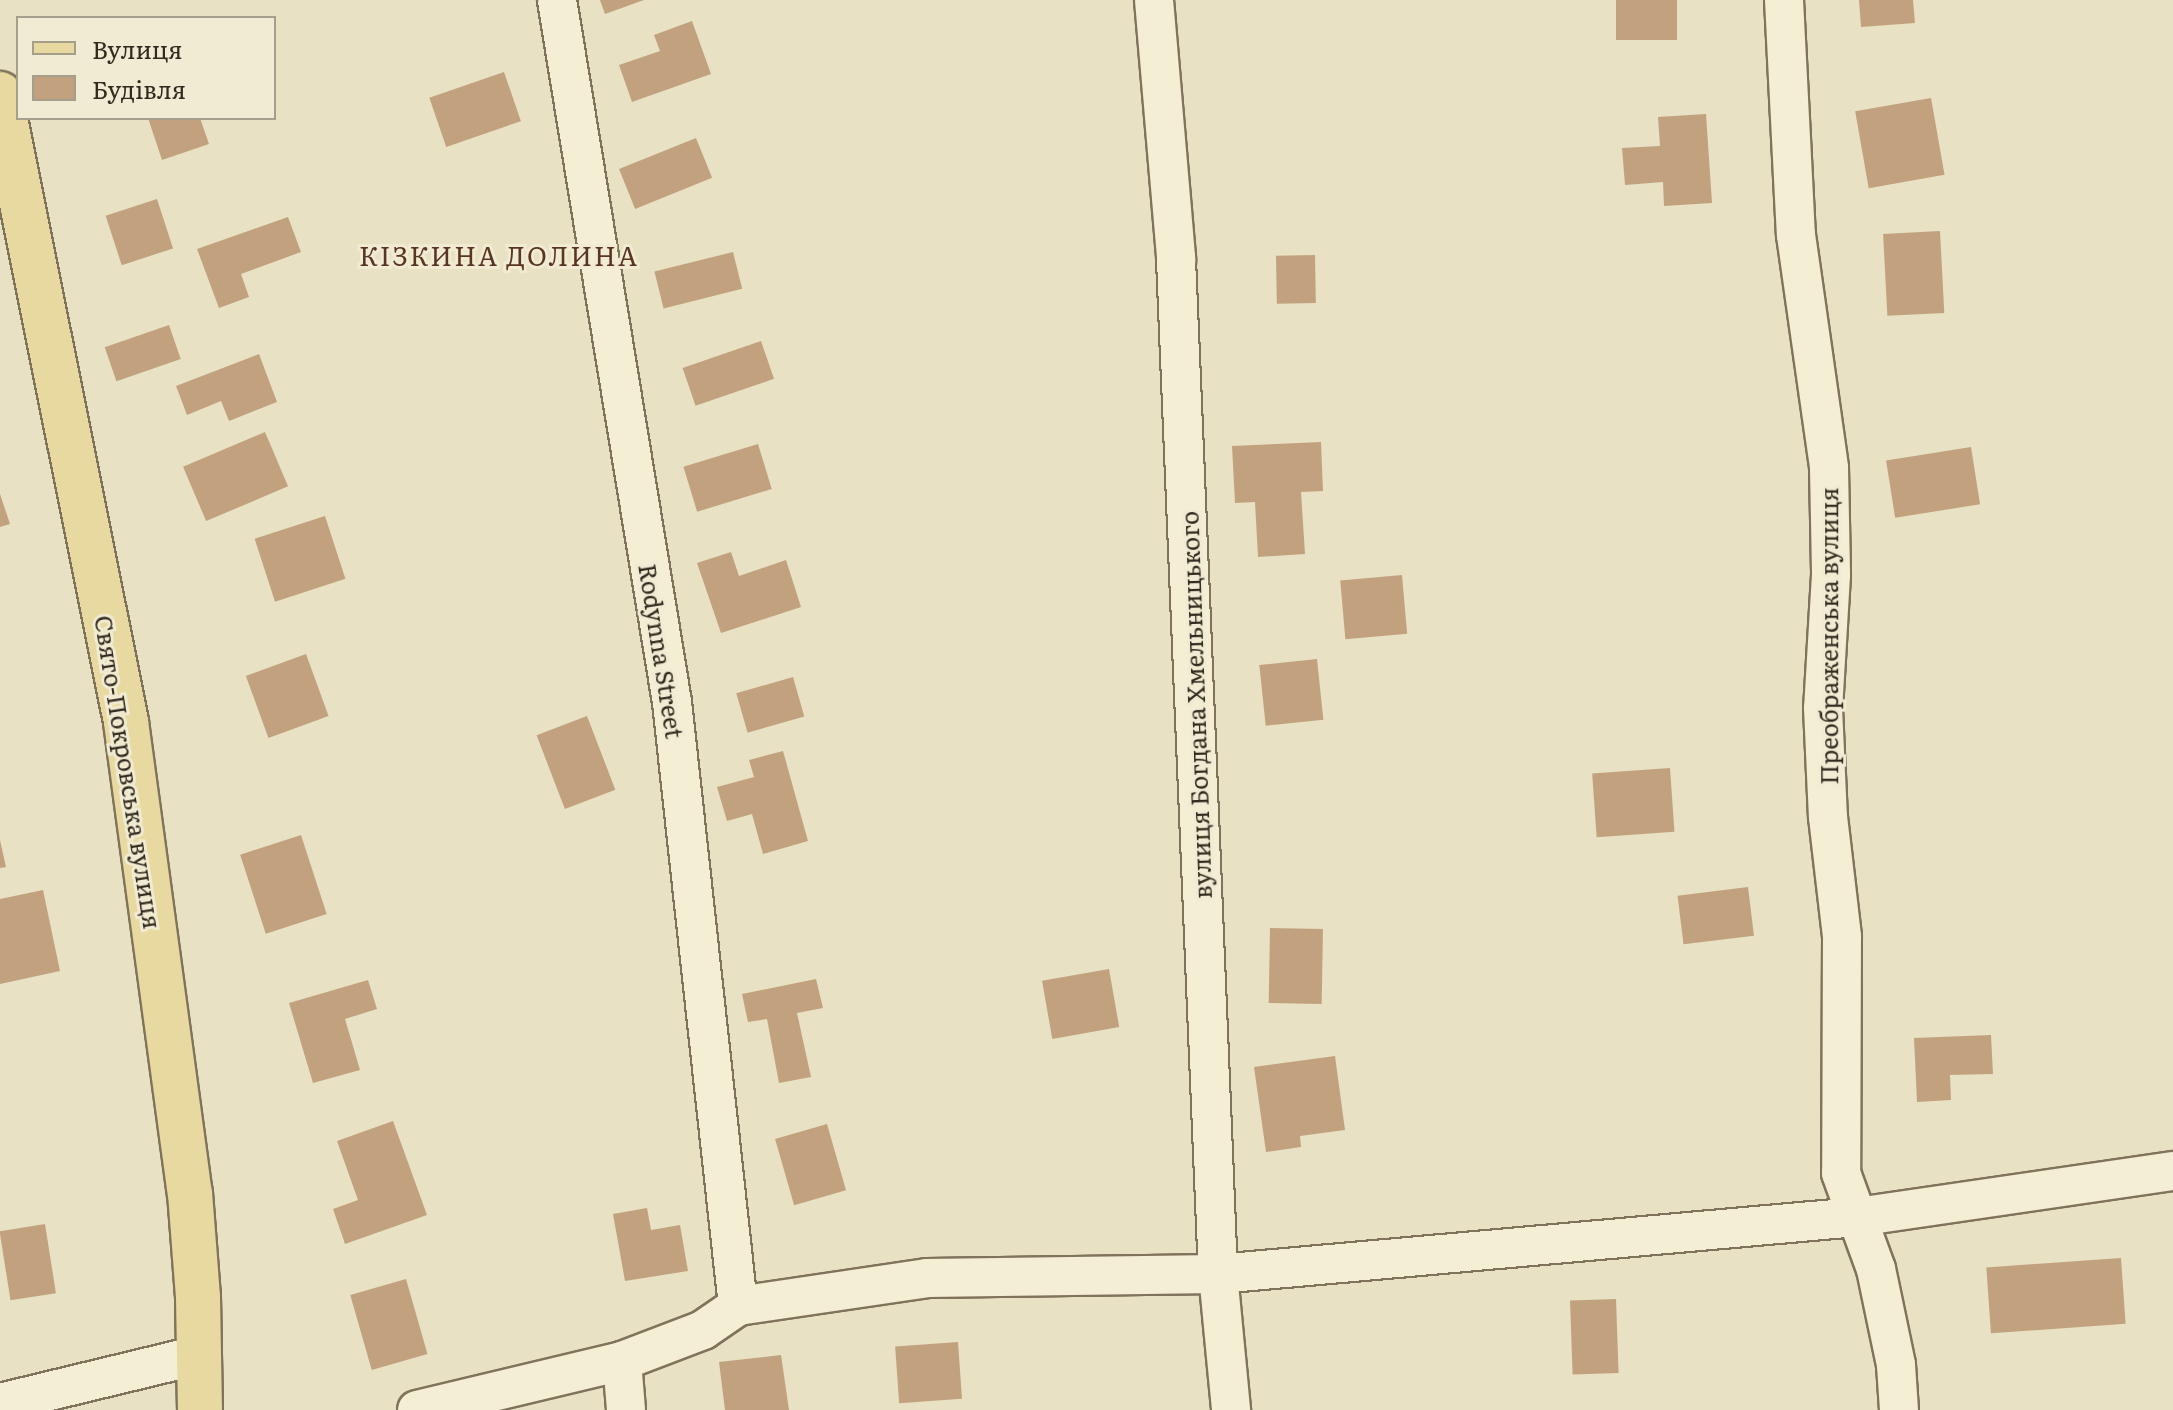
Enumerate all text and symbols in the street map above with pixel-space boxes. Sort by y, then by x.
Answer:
legend [16,16,276,120]
text: Вулиця [92,31,183,66]
text: Будівля [92,71,186,106]
district label: КІЗКИНА ДОЛИНА [359,239,639,271]
street label: Преображенська вулиця [1814,487,1842,785]
street label: вулиця Богдана Хмельницького [1174,511,1216,899]
street label: Rodynna Street [634,562,690,740]
street label: Свято-Покровська вулиця [90,613,168,931]

